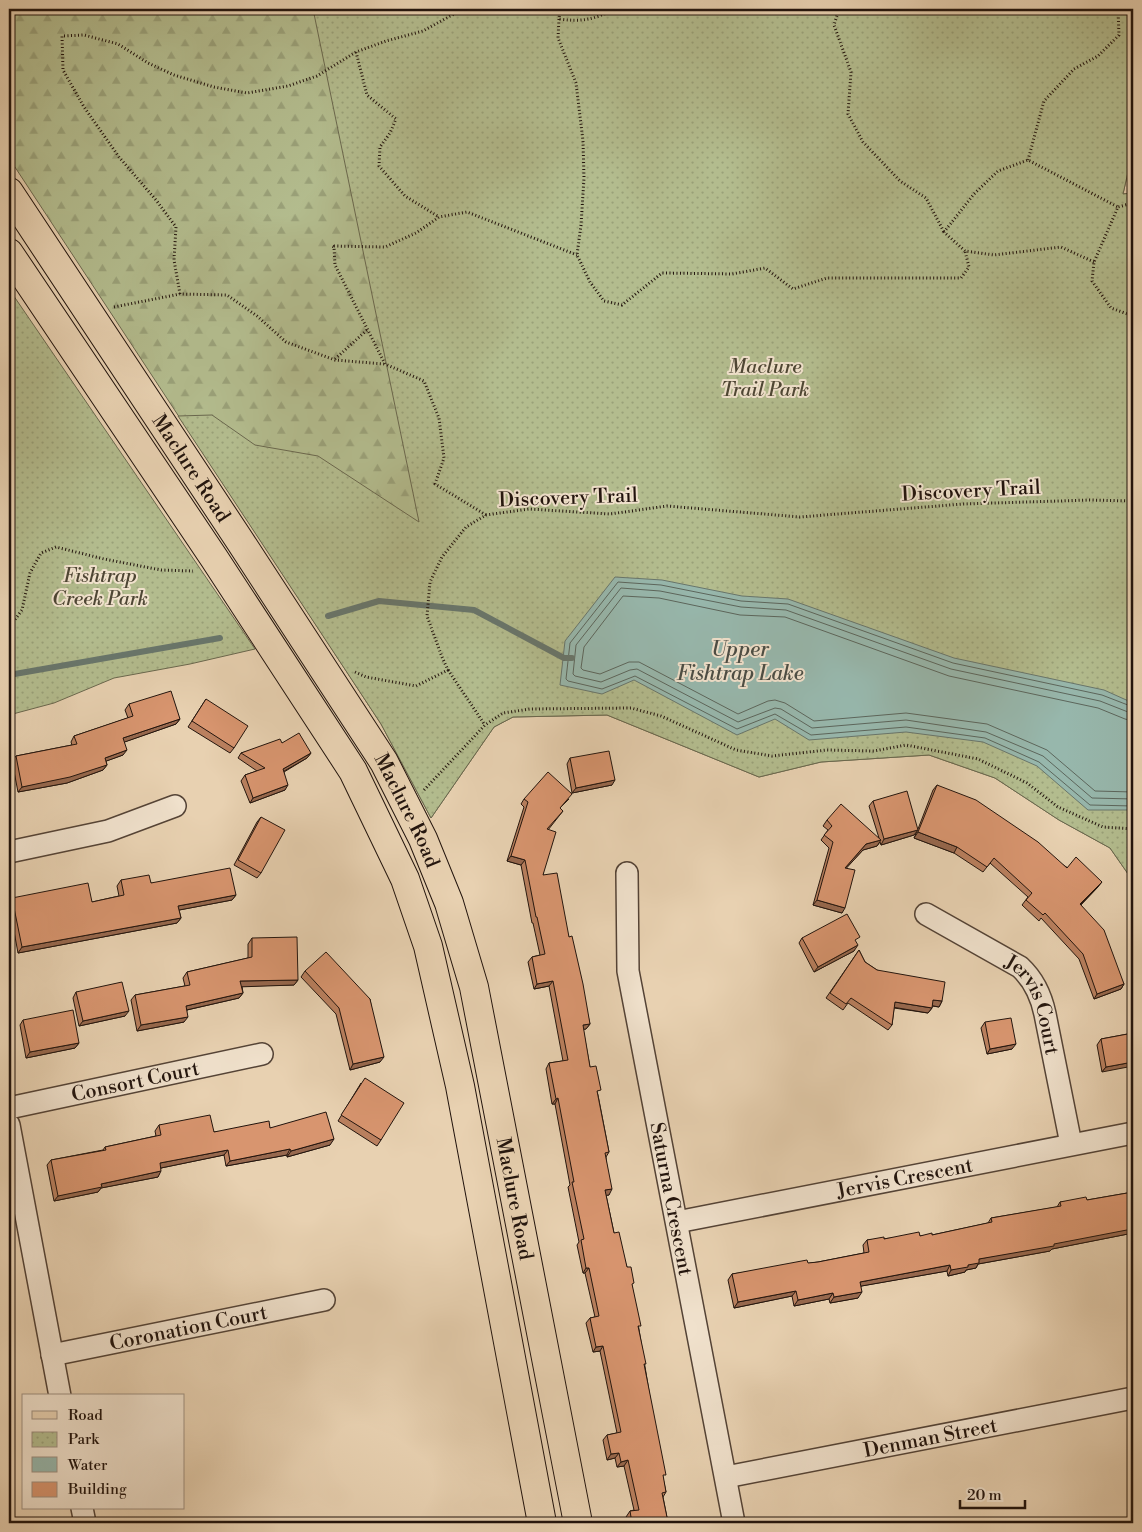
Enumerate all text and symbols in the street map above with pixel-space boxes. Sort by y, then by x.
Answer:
park label: Maclure Trail Park [721,355,809,403]
street label: Maclure Road [146,410,235,528]
street label: Discovery Trail [901,475,1041,508]
street label: Discovery Trail [498,484,638,513]
park label: Fishtrap Creek Park [52,564,148,612]
water label: Upper Fishtrap Lake [676,637,804,687]
street label: Maclure Road [368,750,445,872]
street label: Jervis Court [999,950,1064,1057]
street label: Consort Court [69,1057,202,1108]
street label: Saturna Crescent [643,1120,697,1278]
street label: Maclure Road [490,1136,538,1263]
street label: Jervis Crescent [834,1154,975,1205]
street label: Coronation Court [107,1301,270,1357]
legend [22,1394,185,1510]
text: Road [68,1406,103,1425]
street label: Denman Street [862,1414,999,1464]
text: Park [68,1430,100,1449]
text: Water [67,1456,108,1475]
scale bar [960,1477,1024,1509]
text: Building [67,1480,127,1499]
text: 20 m [967,1486,1002,1505]

